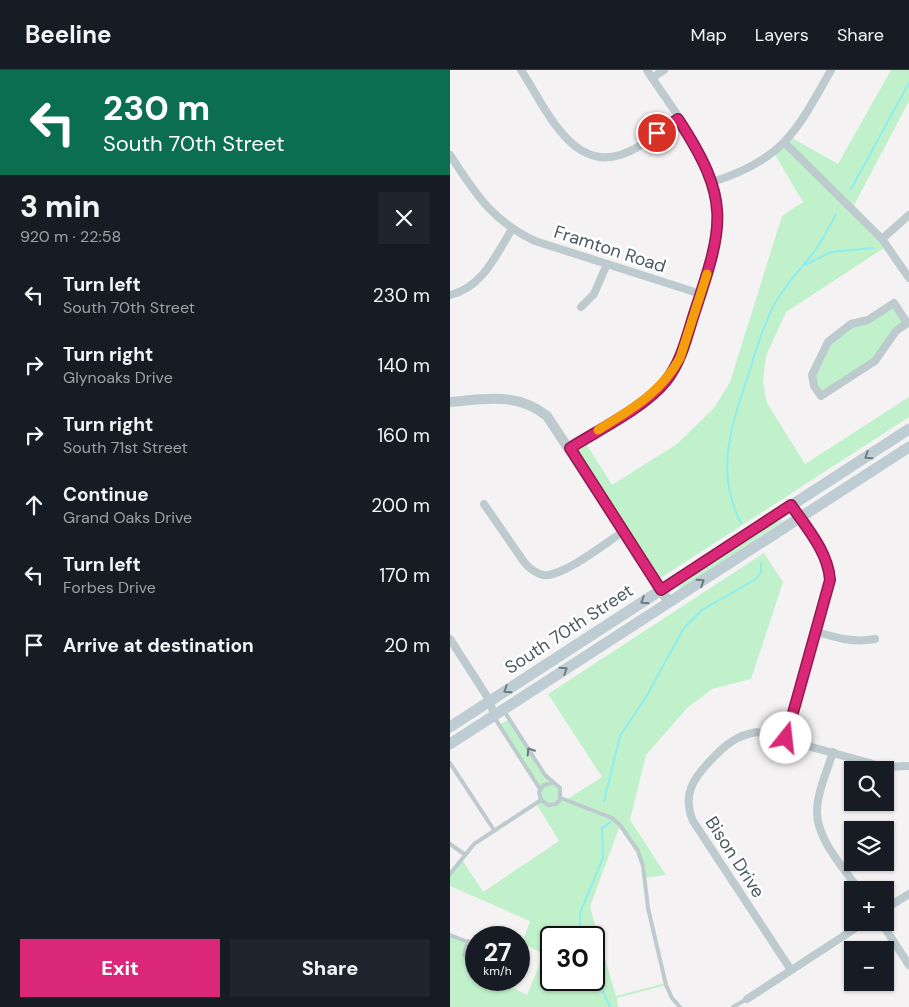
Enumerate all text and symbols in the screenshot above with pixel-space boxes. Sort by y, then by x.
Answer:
text: Beeline [25,19,111,50]
text: Map [691,23,727,47]
text: Layers [755,23,809,47]
text: Share [837,23,884,47]
text: 230 m [103,85,210,131]
icon: left [20,90,85,155]
pin [636,112,678,154]
icon: arrive [643,119,671,147]
text: South 70th Street [103,129,285,158]
text: 3 min [20,187,100,226]
button: close [378,192,430,244]
street label: Framton Road [551,220,669,278]
text: 920 m · 22:58 [20,226,121,247]
text: Turn left [63,272,141,297]
icon: left [20,281,48,309]
text: 230 m [373,283,430,308]
text: South 70th Street [63,297,195,318]
text: Turn right [63,342,153,367]
icon: right [20,351,48,379]
text: 140 m [378,353,430,378]
text: Glynoaks Drive [63,367,173,388]
text: Turn right [63,412,153,437]
icon: right [20,421,48,449]
text: 160 m [377,423,430,448]
text: South 71st Street [63,437,188,458]
one-way arrow [864,449,873,459]
text: Continue [63,482,149,507]
icon: ahead [20,491,48,519]
text: 200 m [371,493,430,518]
text: Grand Oaks Drive [63,507,192,528]
text: Turn left [63,552,141,577]
icon: left [20,561,48,589]
text: 170 m [379,563,430,588]
text: Forbes Drive [63,577,156,598]
street label: South 70th Street [500,578,638,680]
one-way arrow [695,579,704,588]
one-way arrow [640,595,649,604]
icon: arrive [20,631,48,659]
text: Arrive at destination [63,633,254,658]
text: 20 m [384,633,430,658]
one-way arrow [559,667,568,677]
one-way arrow [504,683,513,693]
position arrow [759,711,811,763]
one-way arrow [527,748,536,757]
map controls [844,761,894,991]
button: search [844,761,894,811]
street label: Bison Drive [700,812,770,902]
button: layers [844,821,894,871]
button: + [844,881,894,931]
speed limit sign: 30 [540,926,605,991]
text: 27 [484,936,511,969]
button: Exit [20,939,220,997]
button: Share [230,939,430,997]
button: − [844,941,894,991]
text: km/h [483,963,512,979]

